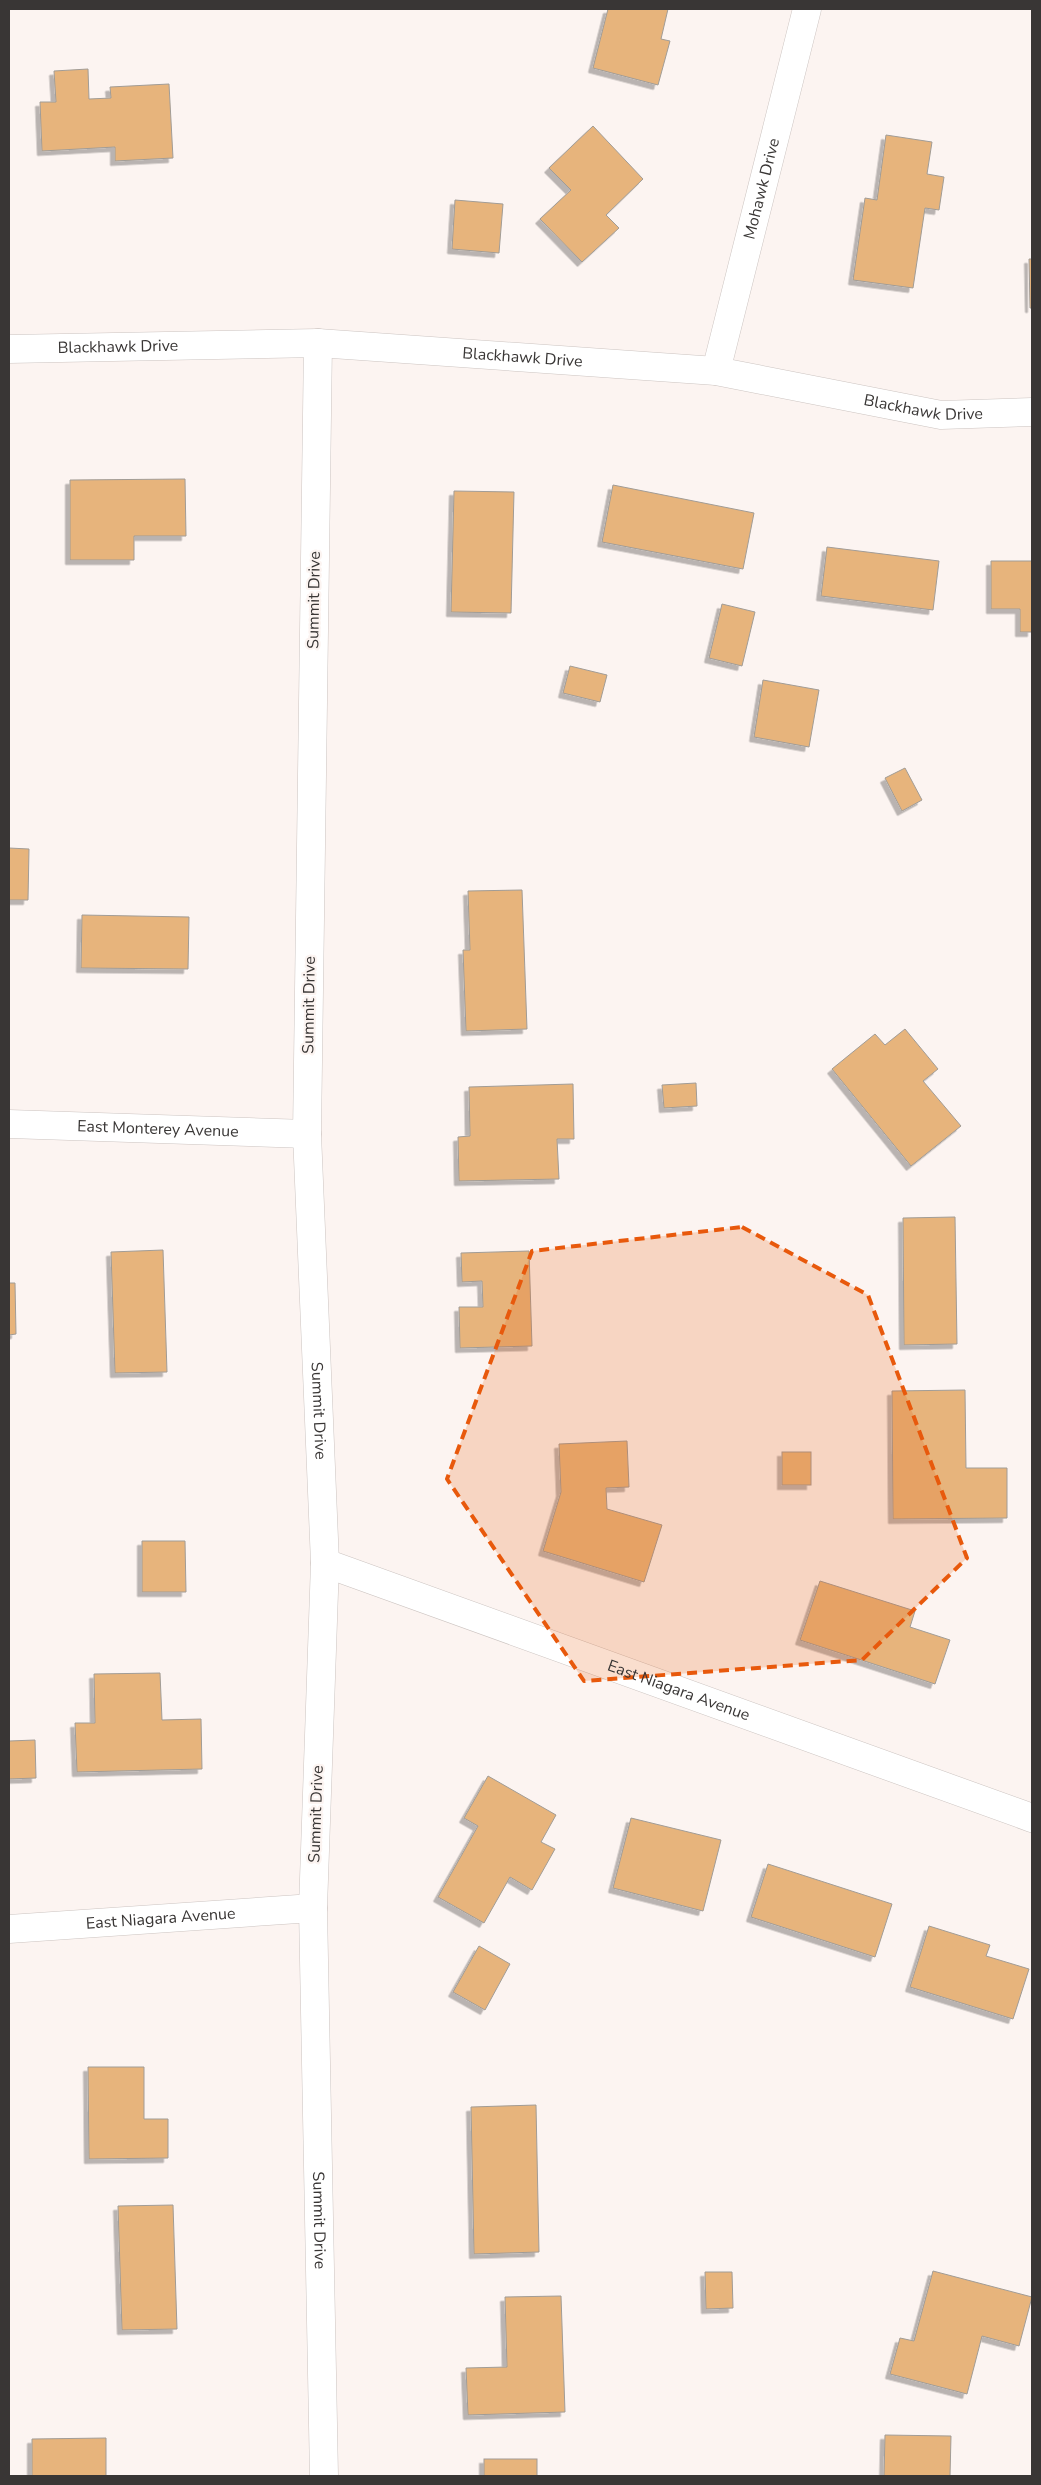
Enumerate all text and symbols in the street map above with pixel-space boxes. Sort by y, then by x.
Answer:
street label: Mohawk Drive [739,136,785,242]
street label: Blackhawk Drive [57,335,178,359]
street label: Blackhawk Drive [462,342,583,373]
street label: Blackhawk Drive [862,389,983,426]
street label: Summit Drive [302,551,326,649]
street label: Summit Drive [297,956,321,1054]
street label: East Monterey Avenue [77,1115,239,1143]
street label: Summit Drive [306,1361,332,1460]
street label: East Niagara Avenue [605,1655,753,1726]
street label: Summit Drive [303,1765,329,1863]
street label: East Niagara Avenue [85,1902,236,1935]
street label: Summit Drive [307,2171,331,2269]

